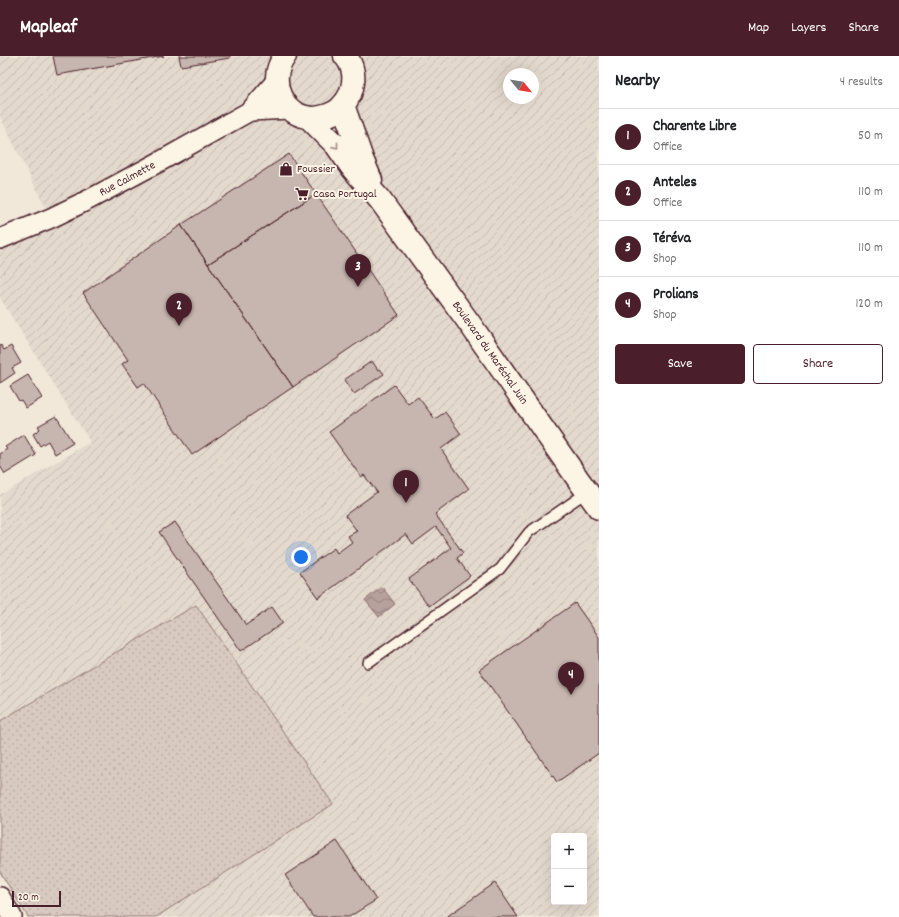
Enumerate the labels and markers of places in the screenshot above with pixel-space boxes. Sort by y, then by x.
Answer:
shop icon: Foussier [278,161,294,177]
place label: Foussier [297,161,335,178]
supermarket icon: Casa Portugal [294,186,310,202]
place label: Casa Portugal [313,186,377,203]
pin: 3 [345,254,371,287]
pin: 2 [166,293,192,326]
pin: 1 [393,470,419,503]
pin: 4 [558,662,584,695]

